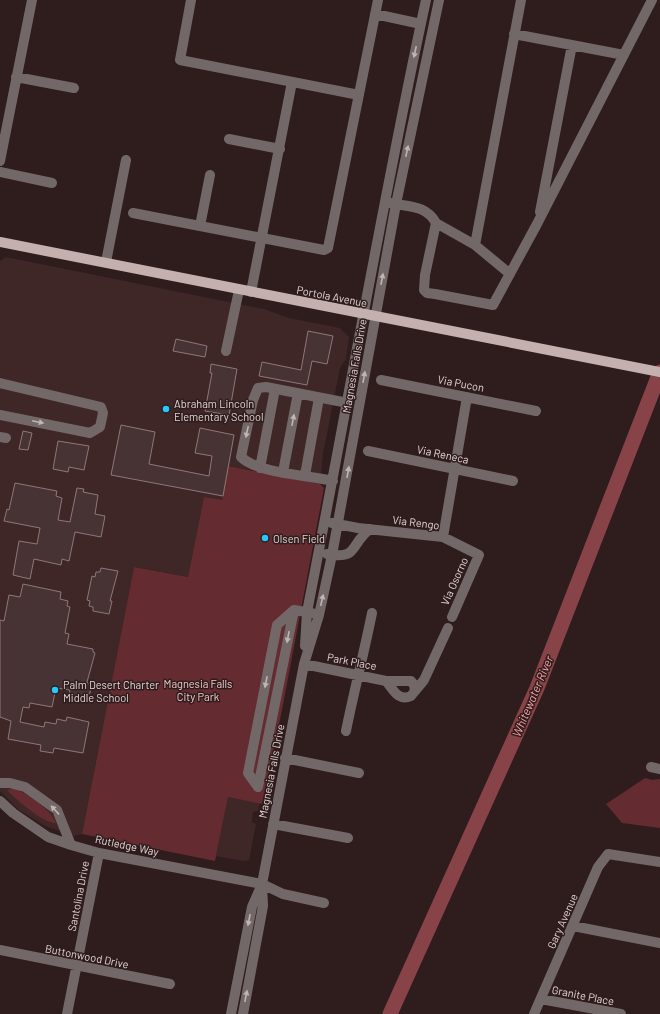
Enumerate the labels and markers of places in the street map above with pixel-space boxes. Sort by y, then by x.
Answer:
place label: Abraham Lincoln Elementary School [174,397,264,423]
marker: Abraham Lincoln Elementary School [161,404,171,414]
place label: Olsen Field [273,532,325,545]
marker: Olsen Field [260,533,270,543]
place label: Palm Desert Charter Middle School [63,678,159,704]
marker: Palm Desert Charter Middle School [50,685,60,695]

